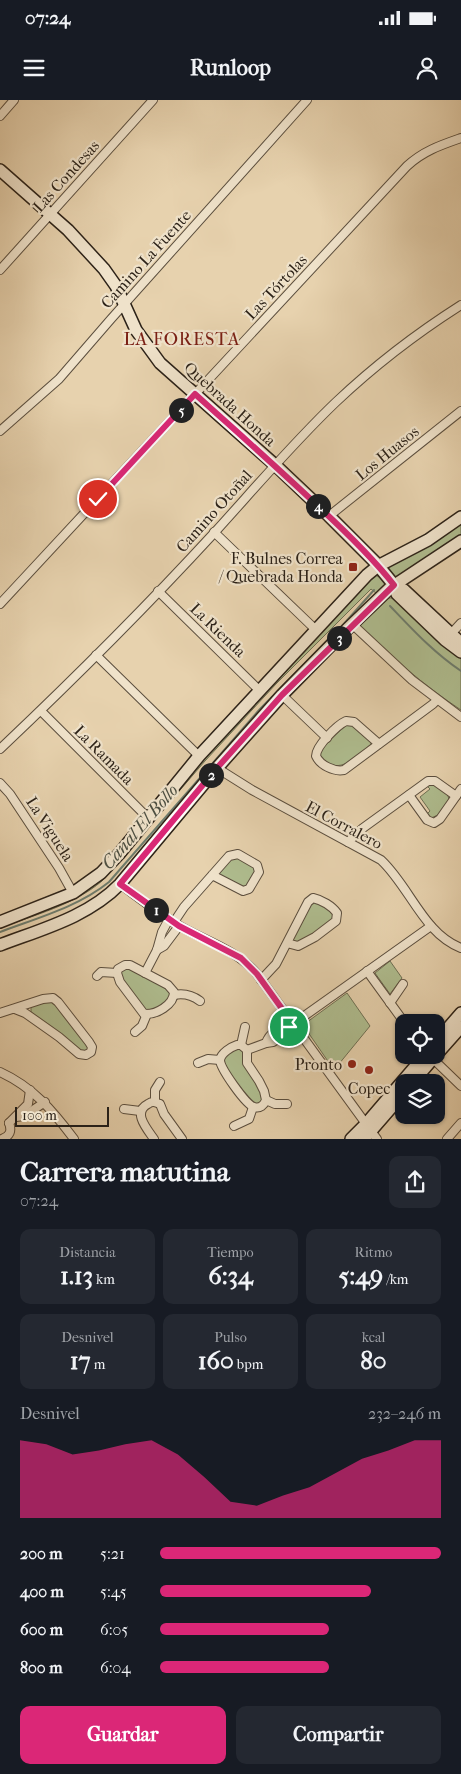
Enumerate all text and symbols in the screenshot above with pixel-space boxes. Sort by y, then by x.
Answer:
text: 07:24 [25,7,70,29]
icon: menu [20,54,48,82]
icon: person [413,54,441,82]
text: Runloop [190,55,271,81]
street label: Las Condesas [29,136,103,216]
street label: Camino La Fuente [97,206,195,312]
street label: Las Tórtolas [241,250,311,324]
district label: LA FORESTA [123,329,241,350]
street label: Quebrada Honda [180,358,280,451]
pin: 5 [168,398,194,422]
text: 5 [178,402,185,419]
street label: Los Huasos [351,422,423,484]
street label: Camino Otoñal [172,465,256,556]
pin [77,478,119,520]
icon: check [84,485,112,513]
pin: 4 [306,494,330,518]
text: 4 [314,498,323,515]
place label: F. Bulnes Correa / Quebrada Honda [218,549,344,586]
marker: F. Bulnes Correa / Quebrada Honda [347,561,359,573]
street label: La Rienda [186,599,250,662]
pin: 3 [326,626,352,650]
text: 3 [337,630,342,647]
street label: La Ramada [70,721,138,789]
pin: 2 [198,762,224,788]
text: 2 [208,767,215,784]
water label: Canal El Bollo [97,780,183,874]
street label: La Viguela [22,793,78,865]
street label: El Corralero [302,797,386,853]
pin: 1 [144,898,168,922]
text: 1 [154,902,159,919]
pin [268,1006,310,1048]
icon: arrive [275,1013,303,1041]
map controls [395,1014,445,1124]
button: locate [395,1014,445,1064]
place label: Pronto [295,1055,342,1074]
marker: Pronto [346,1058,358,1070]
marker: Copec [363,1064,375,1076]
button: layers [395,1074,445,1124]
place label: Copec [348,1079,390,1098]
scale bar [15,1104,109,1127]
text: 100 m [22,1107,57,1124]
text: Carrera matutina [20,1155,230,1188]
button: share [389,1156,441,1208]
text: 07:24 [20,1191,58,1210]
text: Distancia [59,1244,116,1261]
text: Tiempo [207,1244,254,1261]
text: Ritmo [355,1244,392,1261]
text: 1.13 [60,1261,93,1290]
text: 6:34 [208,1261,253,1290]
text: 5:49 [339,1261,383,1290]
text: km [93,1271,115,1288]
text: /km [383,1271,409,1288]
text: Desnivel [61,1329,114,1346]
text: Pulso [214,1329,247,1346]
text: kcal [362,1329,385,1346]
text: 17 [70,1346,91,1375]
text: 160 [198,1346,234,1375]
text: 80 [360,1346,387,1375]
text: m [91,1356,105,1373]
text: bpm [234,1356,263,1373]
text: Desnivel [20,1404,80,1423]
text: 232–246 m [368,1404,441,1423]
text: 200 m [20,1544,63,1563]
text: 5:21 [100,1544,125,1563]
text: 400 m [20,1582,64,1601]
text: 5:45 [100,1582,127,1601]
text: 600 m [20,1620,63,1639]
text: 6:05 [100,1620,128,1639]
text: 800 m [20,1658,62,1677]
text: 6:04 [100,1658,131,1677]
button: Guardar [20,1706,226,1764]
button: Compartir [236,1706,441,1764]

